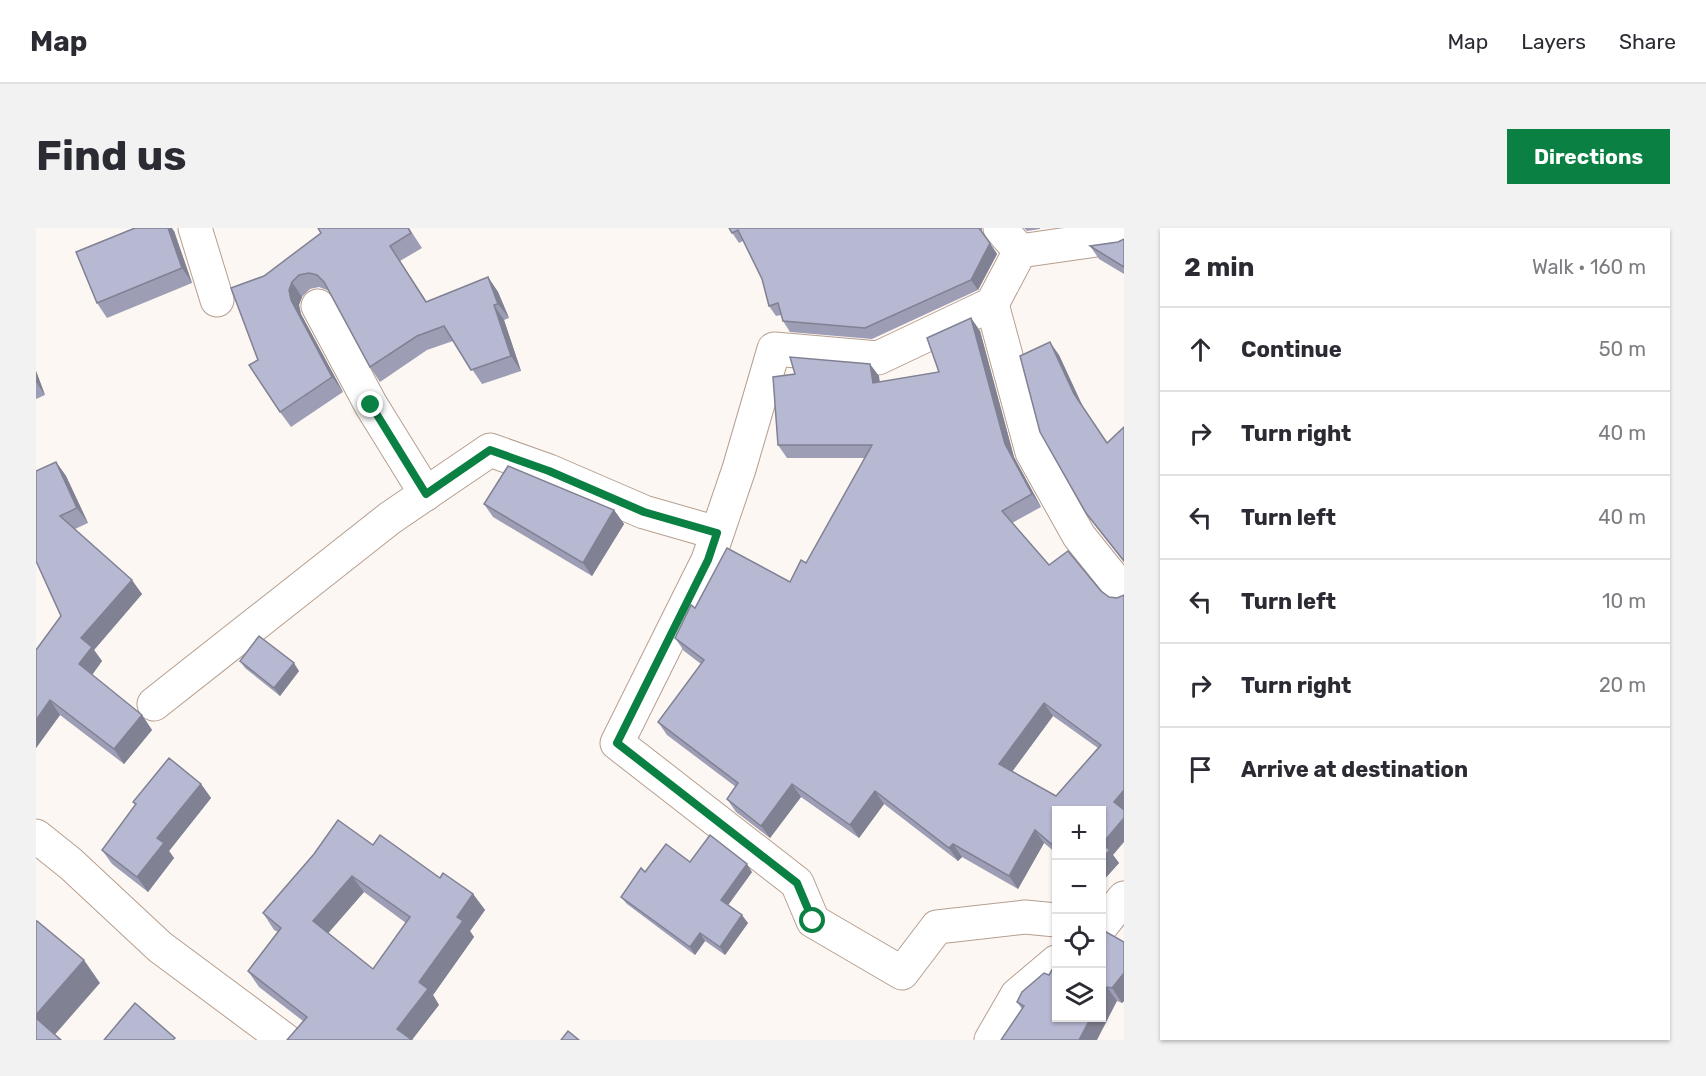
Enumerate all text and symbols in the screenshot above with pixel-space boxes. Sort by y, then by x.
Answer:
text: Map [30,25,87,58]
text: Map [1447,29,1488,54]
text: Layers [1521,29,1586,54]
text: Share [1619,29,1676,54]
button: Directions [1507,129,1670,184]
text: Find us [36,131,187,181]
text: 2 min [1184,252,1254,283]
text: Walk · 160 m [1532,255,1646,279]
icon: ahead [1184,333,1217,366]
text: Continue [1241,336,1342,363]
text: 50 m [1599,337,1646,361]
route end [357,391,383,417]
icon: right [1184,417,1217,450]
text: Turn right [1241,420,1351,447]
text: 40 m [1598,421,1646,445]
icon: left [1184,501,1217,534]
text: Turn left [1241,504,1336,531]
text: 40 m [1598,505,1646,529]
icon: left [1184,585,1217,618]
text: Turn left [1241,588,1336,615]
text: 10 m [1602,589,1646,613]
icon: right [1184,669,1217,702]
text: Turn right [1241,672,1351,699]
text: 20 m [1599,673,1646,697]
icon: arrive [1184,753,1217,786]
text: Arrive at destination [1241,756,1468,783]
map controls [1052,806,1106,1022]
button: + [1052,806,1106,860]
button: − [1052,860,1106,914]
route start [799,907,825,933]
button: locate [1052,914,1106,968]
button: layers [1052,968,1106,1022]

